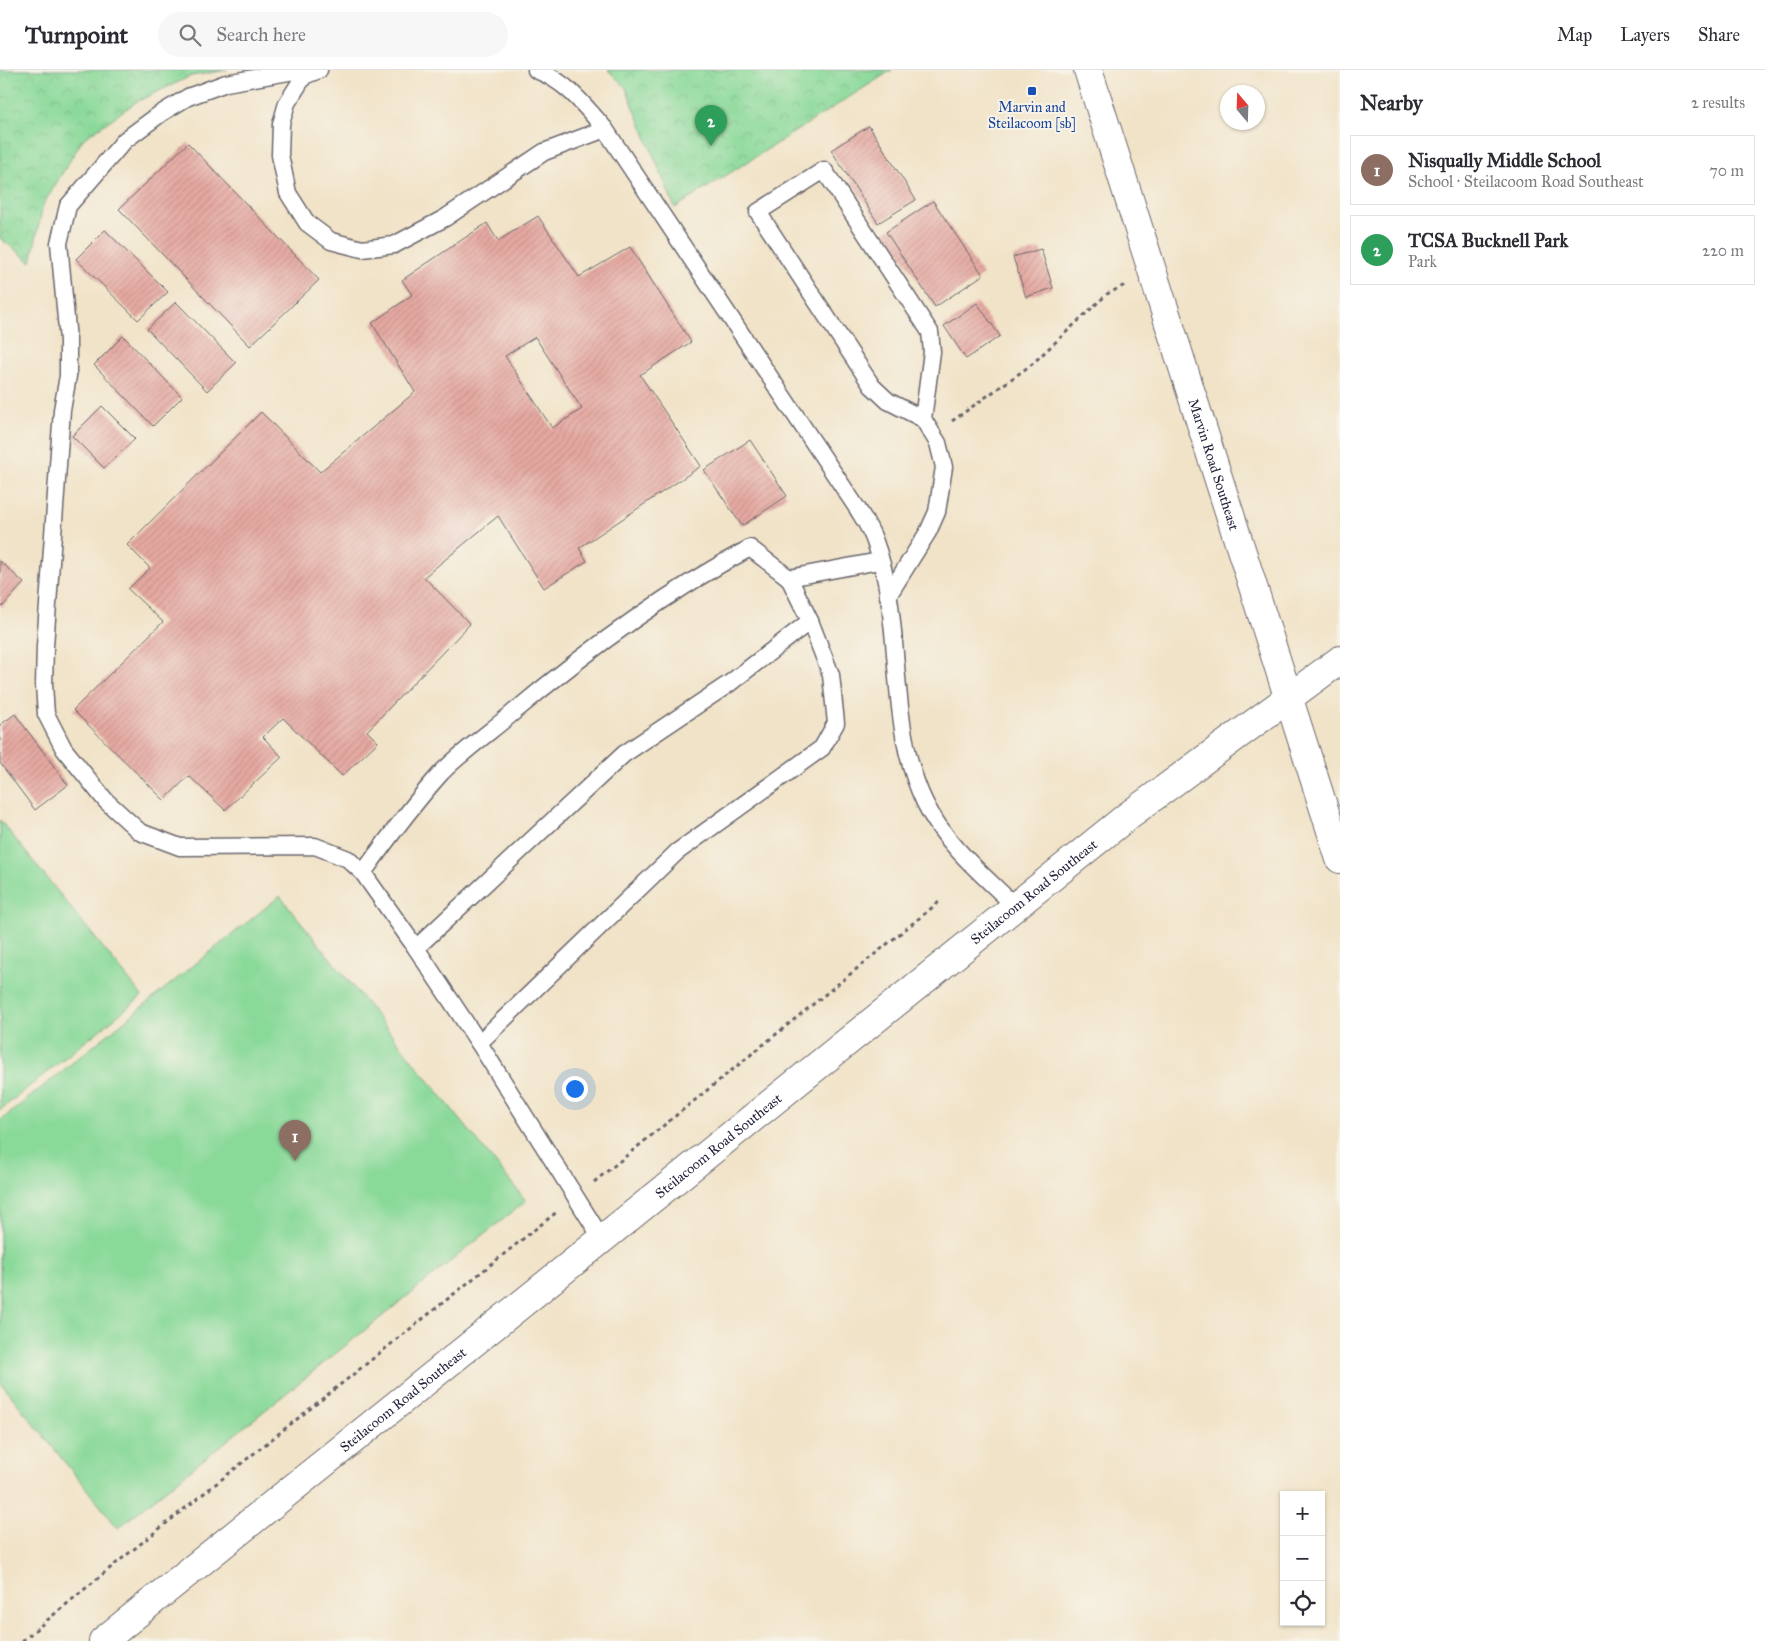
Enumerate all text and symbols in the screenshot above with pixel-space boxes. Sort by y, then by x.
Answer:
search box [158,12,508,57]
text: Turnpoint [25,20,128,50]
icon: search [176,21,204,49]
text: Search here [216,23,306,46]
text: Map [1557,24,1592,46]
text: Layers [1620,24,1670,46]
text: Share [1698,24,1740,46]
marker: Marvin and Steilacoom [sb] [1026,85,1038,97]
north arrow [1220,85,1265,130]
text: Nearby [1360,90,1423,116]
text: 2 results [1691,93,1745,112]
place label: Marvin and Steilacoom [sb] [988,99,1076,132]
pin: 2 [695,105,727,146]
text: Nisqually Middle School [1408,149,1601,172]
text: 1 [1374,161,1380,180]
text: 70 m [1709,161,1744,180]
text: School · Steilacoom Road Southeast [1408,172,1644,191]
text: TCSA Bucknell Park [1408,229,1568,252]
text: 2 [1373,241,1381,260]
text: 220 m [1702,241,1744,260]
text: Park [1408,252,1437,271]
street label: Marvin Road Southeast [1185,396,1243,532]
street label: Steilacoom Road Southeast [967,836,1101,948]
your location [562,1076,588,1102]
street label: Steilacoom Road Southeast [652,1090,785,1202]
pin: 1 [279,1120,311,1161]
street label: Steilacoom Road Southeast [336,1344,470,1456]
map controls [1280,1491,1325,1626]
button: + [1280,1491,1325,1536]
button: − [1280,1536,1325,1581]
button: locate [1280,1581,1325,1626]

